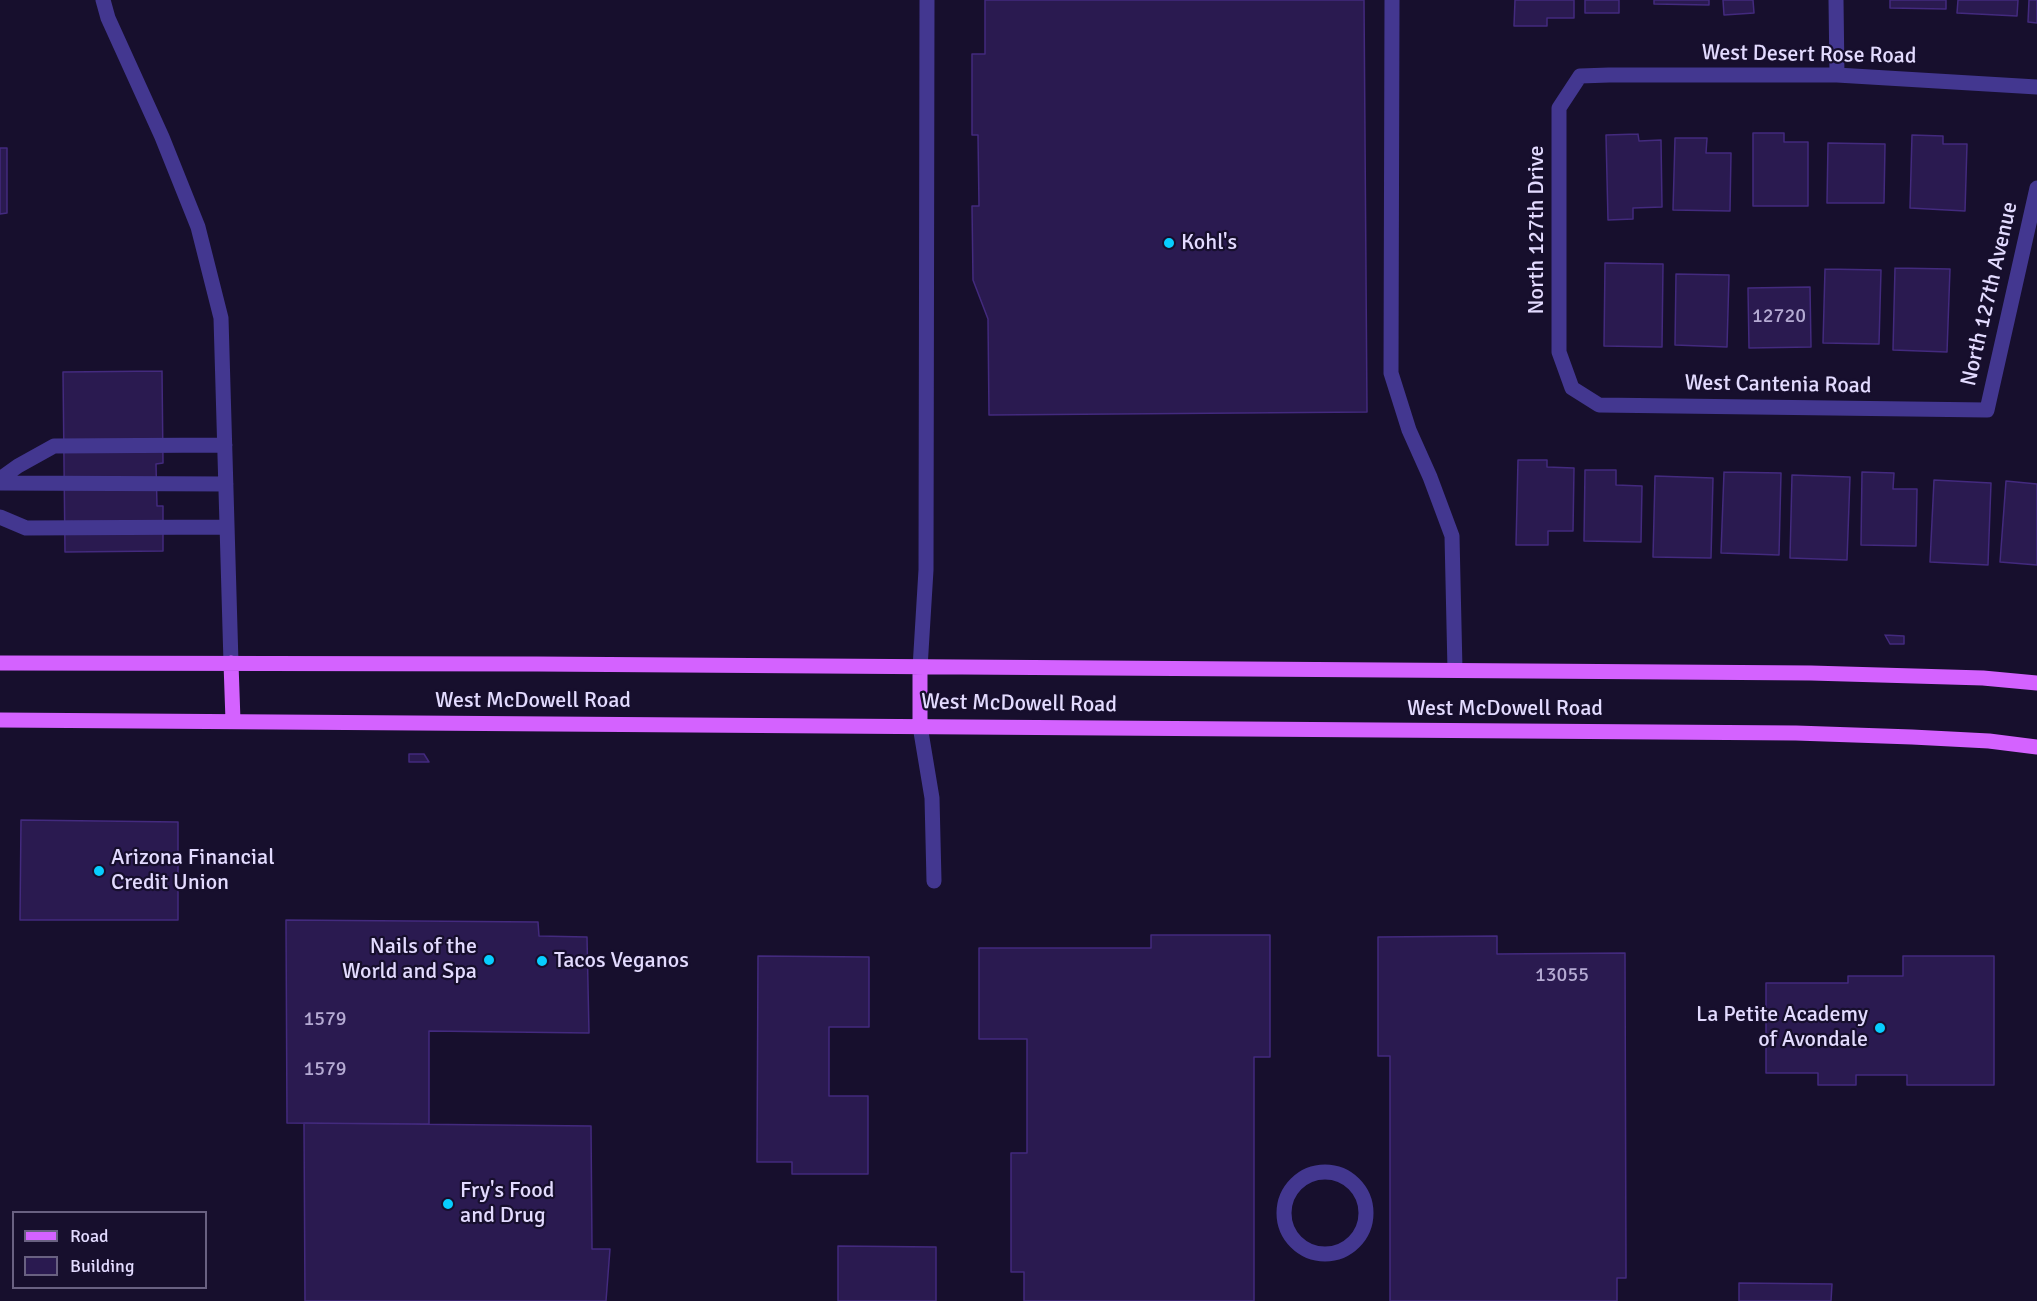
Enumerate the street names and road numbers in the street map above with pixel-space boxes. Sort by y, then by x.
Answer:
street label: West Desert Rose Road [1701,40,1917,70]
street label: North 127th Drive [1524,146,1550,314]
street label: North 127th Avenue [1956,199,2024,389]
street label: West Cantenia Road [1684,370,1872,400]
street label: West McDowell Road [435,688,631,714]
street label: West McDowell Road [921,689,1117,719]
street label: West McDowell Road [1407,696,1603,722]

